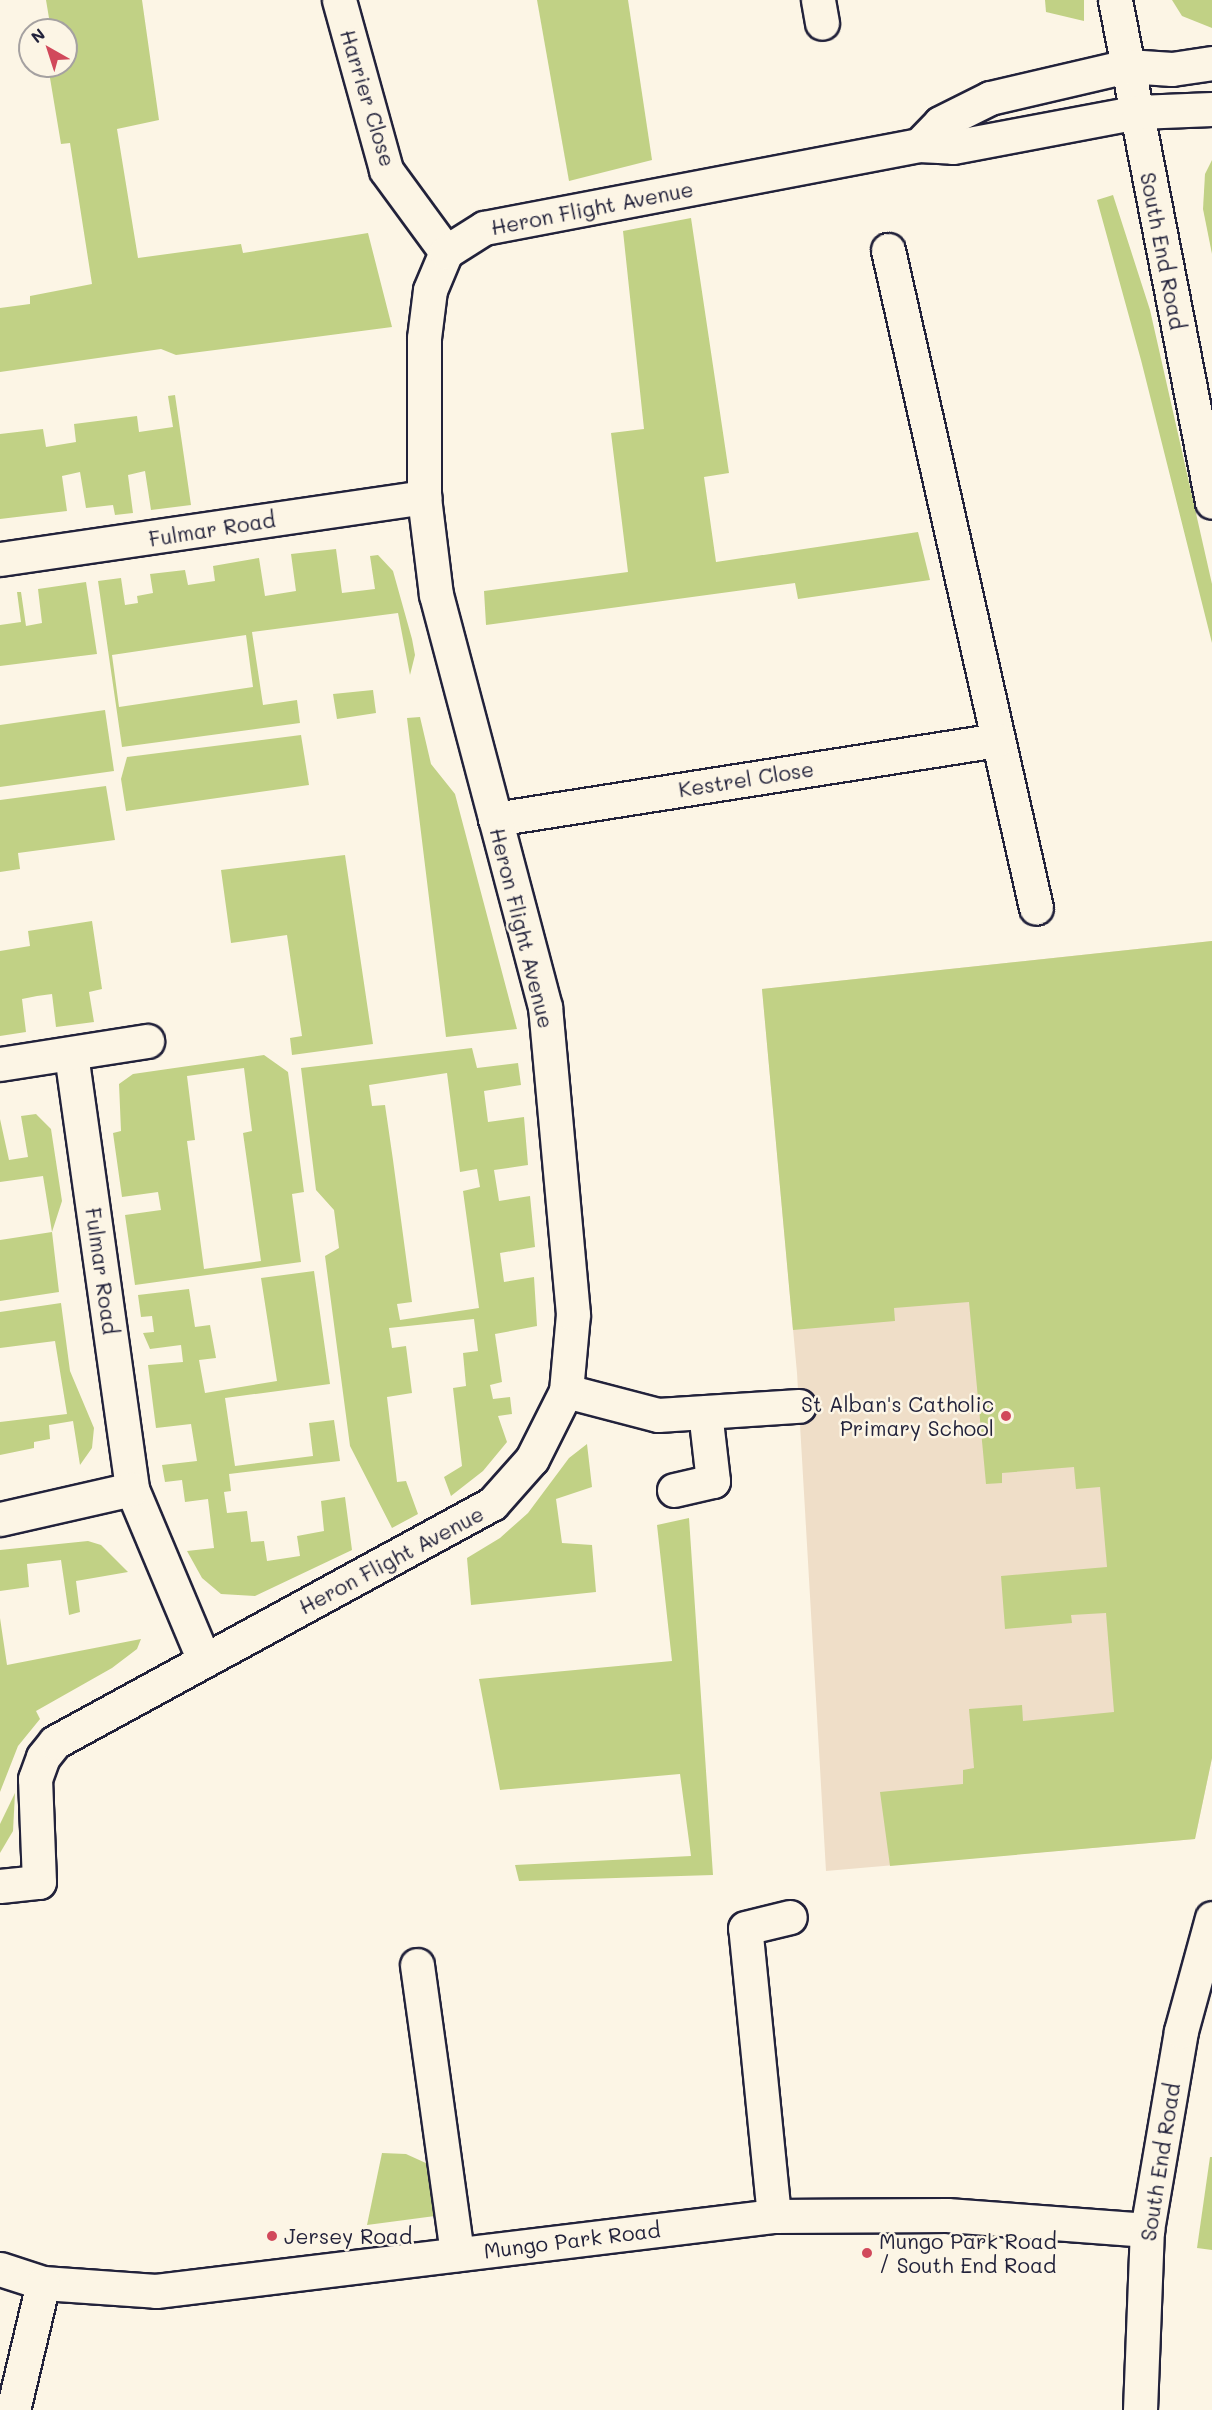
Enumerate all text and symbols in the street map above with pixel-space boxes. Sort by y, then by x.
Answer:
north arrow [18,18,78,78]
text: N [26,23,49,47]
street label: Harrier Close [335,27,401,169]
street label: South End Road [1135,170,1191,332]
street label: Heron Flight Avenue [489,176,695,240]
street label: Fulmar Road [147,507,277,551]
street label: Kestrel Close [677,756,815,802]
street label: Heron Flight Avenue [485,825,559,1031]
street label: Fulmar Road [81,1206,123,1336]
place label: St Alban's Catholic Primary School [801,1391,994,1441]
marker: St Alban's Catholic Primary School [999,1409,1013,1423]
street label: Heron Flight Avenue [294,1501,488,1619]
street label: South End Road [1135,2081,1185,2243]
street label: Mungo Park Road [482,2217,662,2263]
place label: Jersey Road [284,2223,412,2249]
place label: Mungo Park Road / South End Road [879,2228,1057,2278]
marker: Jersey Road [265,2229,279,2243]
marker: Mungo Park Road / South End Road [860,2246,874,2260]

